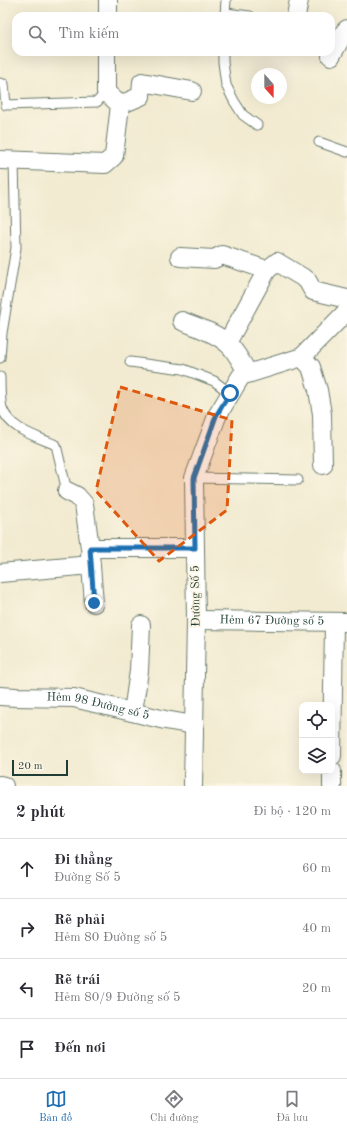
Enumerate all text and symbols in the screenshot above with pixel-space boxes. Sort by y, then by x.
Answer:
search box [12,12,335,56]
icon: search [26,23,48,45]
text: Tìm kiếm [58,27,120,42]
north arrow [251,68,287,104]
route start [221,384,239,402]
street label: Đường Số 5 [188,565,203,627]
route end [85,594,103,612]
street label: Hẻm 67 Đường số 5 [220,614,324,628]
street label: Hẻm 98 Đường số 5 [47,692,151,722]
map controls [299,702,335,774]
button: locate [299,702,335,738]
button: layers [299,738,335,774]
scale bar [12,758,68,777]
text: 20 m [18,761,43,772]
text: 2 phút [16,804,65,821]
text: Đi bộ · 120 m [253,805,331,818]
text: Đi thẳng [54,853,113,868]
icon: ahead [16,858,38,880]
text: 60 m [302,862,331,875]
text: Đường Số 5 [54,871,121,884]
text: Rẽ phải [54,913,105,928]
icon: right [16,918,38,940]
text: 40 m [302,922,331,935]
text: Hẻm 80 Đường số 5 [54,931,167,944]
text: Rẽ trái [54,973,100,988]
icon: left [16,978,38,1000]
text: 20 m [302,982,331,995]
text: Hẻm 80/9 Đường số 5 [54,991,181,1004]
icon: arrive [16,1038,38,1060]
text: Đến nơi [54,1041,106,1056]
tab: Bản đồ [39,1088,72,1126]
tab: Chỉ đường [150,1088,198,1126]
tab: Đã lưu [276,1088,308,1126]

